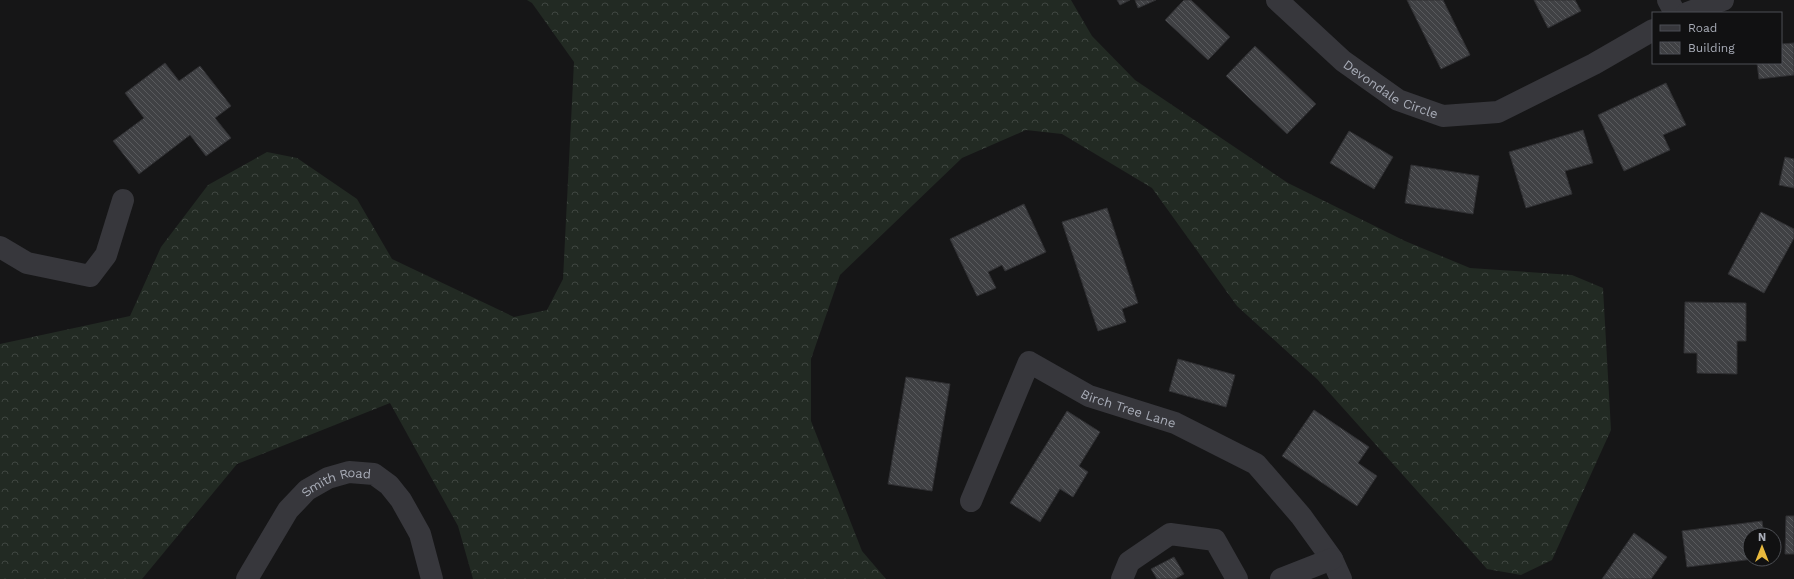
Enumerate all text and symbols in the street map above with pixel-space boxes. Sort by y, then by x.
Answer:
legend [1652,12,1782,64]
text: Road [1688,21,1717,35]
text: Building [1688,41,1735,55]
street label: Devondale Circle [1340,57,1440,122]
street label: Birch Tree Lane [1078,386,1178,431]
street label: Smith Road [298,465,372,500]
north arrow [1742,527,1782,567]
text: N [1758,531,1766,544]

